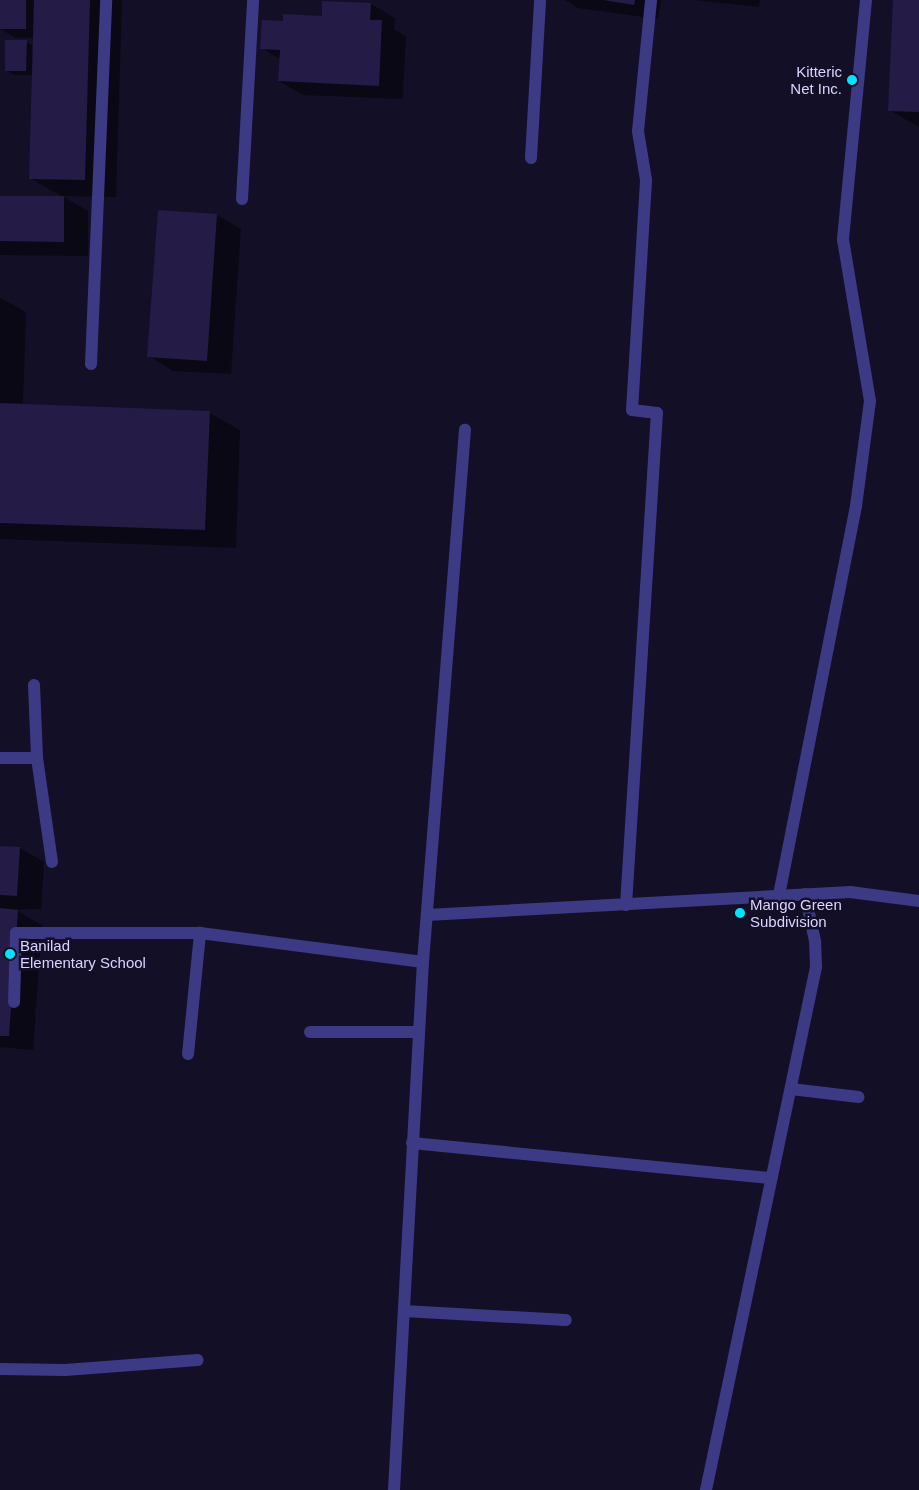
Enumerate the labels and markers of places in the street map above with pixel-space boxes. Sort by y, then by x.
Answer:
place label: Kitteric Net Inc. [790,62,842,97]
marker: Kitteric Net Inc. [846,74,858,86]
place label: Mango Green Subdivision [750,895,842,930]
marker: Mango Green Subdivision [734,907,746,919]
place label: Banilad Elementary School [20,936,146,971]
marker: Banilad Elementary School [4,948,16,960]

